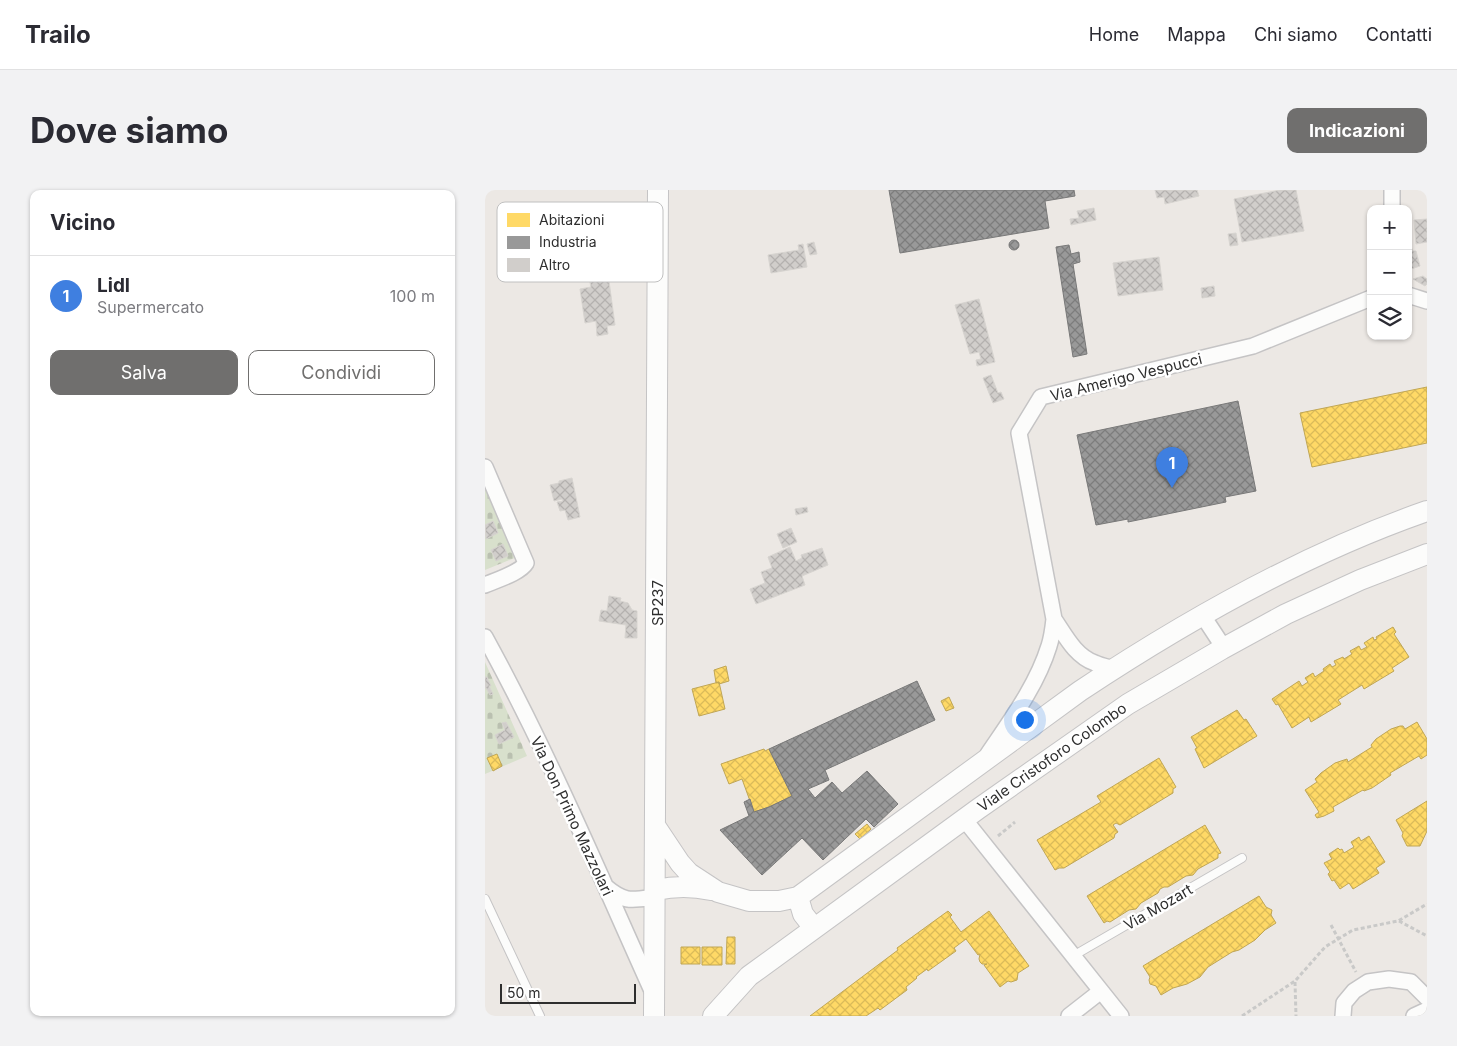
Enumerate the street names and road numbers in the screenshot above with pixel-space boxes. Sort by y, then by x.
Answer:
street label: Via Amerigo Vespucci [1048,349,1204,405]
street label: SP237 [648,580,667,626]
street label: Viale Cristoforo Colombo [974,698,1130,816]
street label: Via Don Primo Mazzolari [527,733,617,899]
street label: Via Mozart [1120,880,1196,934]

